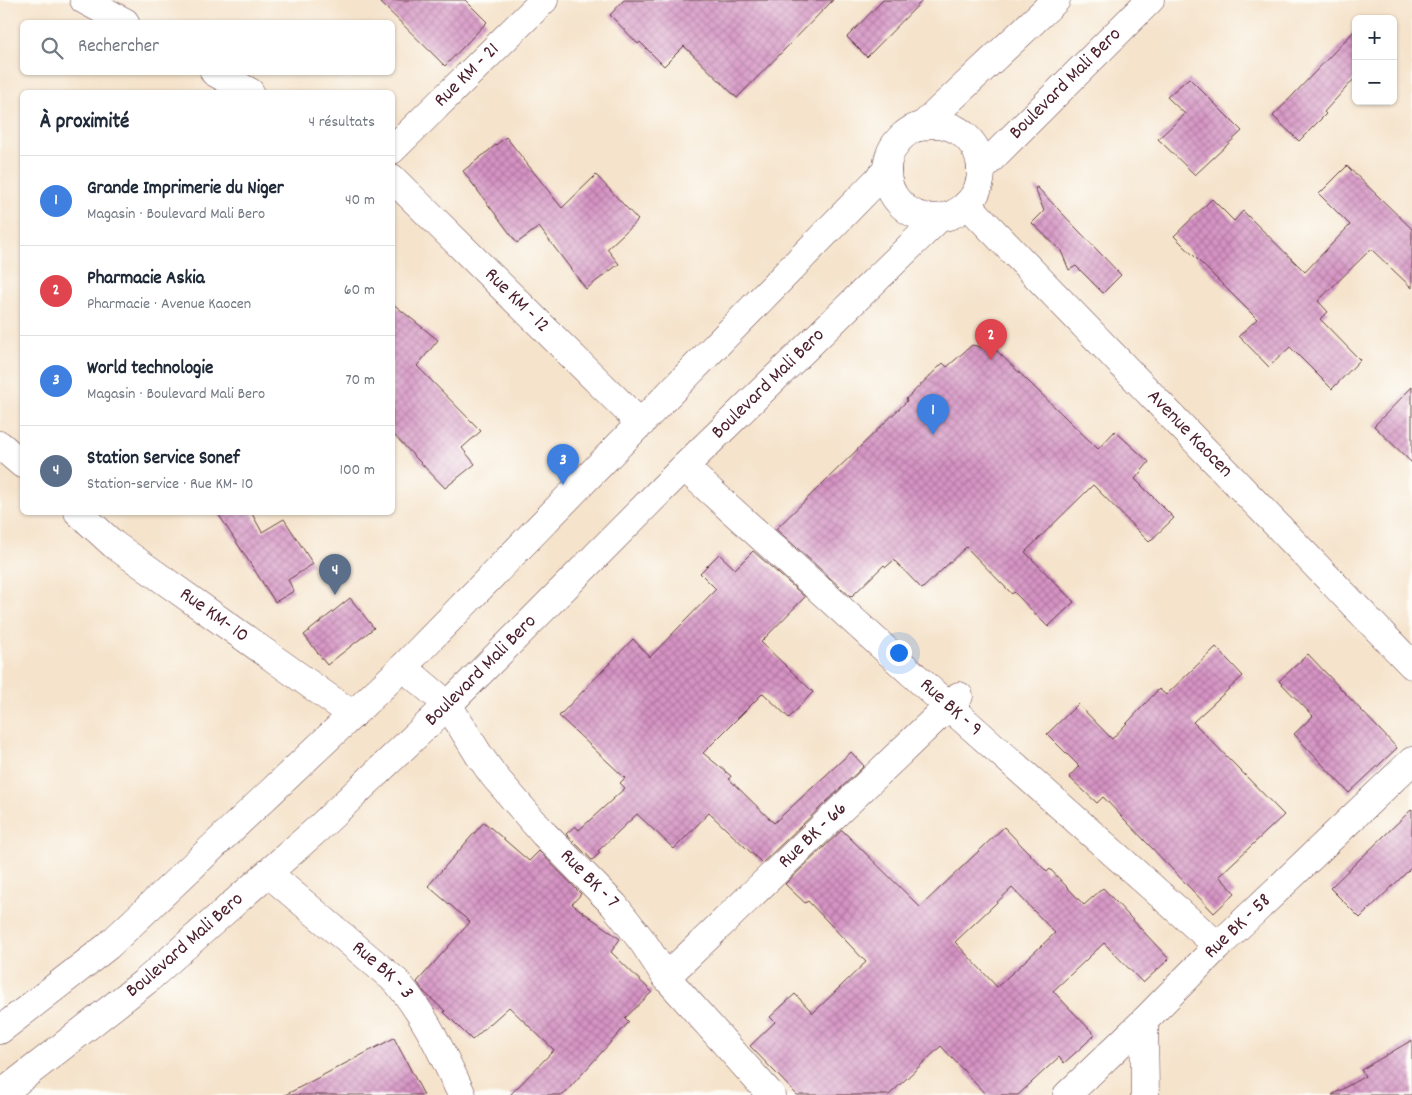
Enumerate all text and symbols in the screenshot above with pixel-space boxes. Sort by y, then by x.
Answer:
map controls [1352,15,1397,105]
button: + [1352,15,1397,60]
search box [20,20,395,75]
street label: Boulevard Mali Bero [1003,22,1128,147]
icon: search [38,34,66,62]
text: Rechercher [78,34,159,61]
street label: Rue KM - 21 [428,37,506,114]
button: − [1352,60,1397,105]
text: À proximité [40,108,129,138]
text: 4 résultats [308,111,375,134]
text: Grande Imprimerie du Niger [87,176,284,203]
text: 1 [54,189,58,212]
text: 40 m [345,189,375,212]
text: Magasin · Boulevard Mali Bero [87,203,265,226]
street label: Rue KM - 12 [478,262,555,340]
text: Pharmacie Askia [87,266,205,293]
text: 2 [53,279,60,302]
text: 60 m [344,279,375,302]
text: Pharmacie · Avenue Kaocen [87,293,251,316]
pin: 2 [975,319,1007,360]
street label: Boulevard Mali Bero [706,322,832,446]
text: World technologie [87,356,213,383]
text: 3 [52,369,60,392]
text: 70 m [345,369,375,392]
text: Magasin · Boulevard Mali Bero [87,383,265,406]
street label: Avenue Kaocen [1140,384,1239,485]
pin: 1 [917,394,949,435]
pin: 3 [547,444,579,485]
text: Station Service Sonef [87,446,240,473]
text: 4 [53,459,59,482]
text: 100 m [339,459,375,482]
text: Station-service · Rue KM- 10 [87,473,254,496]
pin: 4 [319,554,351,595]
street label: Rue KM- 10 [173,581,254,650]
street label: Boulevard Mali Bero [419,609,544,734]
your location [886,640,912,666]
street label: Rue BK - 9 [913,672,988,744]
street label: Rue BK - 66 [772,796,854,876]
street label: Rue BK - 7 [553,843,625,916]
street label: Boulevard Mali Bero [120,886,250,1005]
street label: Rue BK - 58 [1198,888,1278,966]
street label: Rue BK - 3 [345,935,420,1006]

